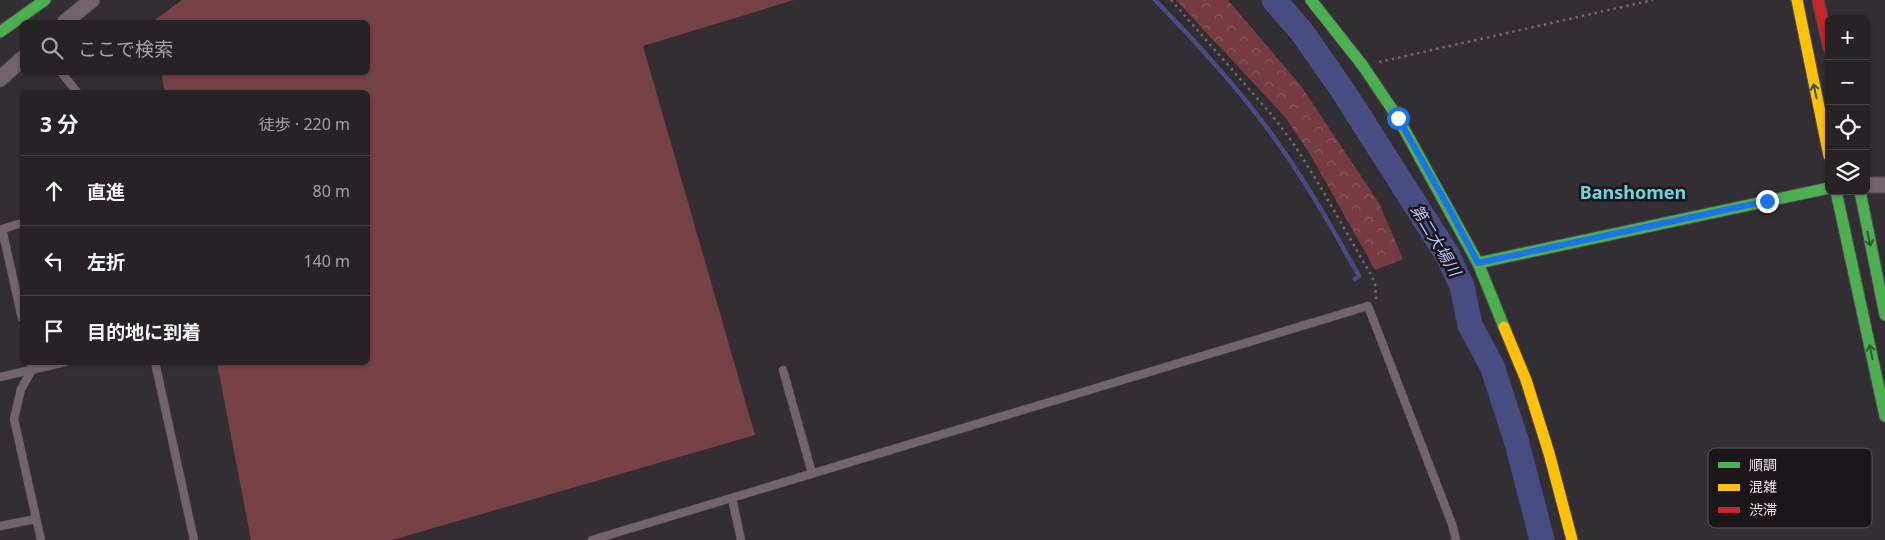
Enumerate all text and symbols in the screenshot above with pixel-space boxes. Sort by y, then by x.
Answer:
map controls [1825,15,1870,195]
button: + [1825,15,1870,60]
search box [20,20,370,75]
icon: search [38,34,66,62]
text: ここで検索 [78,36,173,62]
button: − [1825,60,1870,105]
one-way arrow [1810,83,1819,99]
button: locate [1825,105,1870,150]
route start [1387,107,1410,130]
text: 3 分 [40,110,78,138]
text: 徒歩 · 220 m [259,113,350,135]
button: layers [1825,150,1870,195]
icon: ahead [40,177,68,205]
text: 直進 [87,179,125,205]
text: 80 m [313,180,350,202]
district label: Banshomen [1580,180,1686,204]
route end [1756,190,1779,213]
water label: 第二大場川 [1406,200,1467,282]
one-way arrow [1865,231,1875,247]
icon: left [40,247,68,275]
text: 左折 [87,249,125,275]
text: 140 m [303,250,350,272]
icon: arrive [40,317,68,345]
text: 目的地に到着 [87,319,201,345]
one-way arrow [1866,344,1875,360]
legend [1708,448,1872,528]
text: 順調 [1749,455,1777,474]
text: 混雑 [1749,477,1777,496]
text: 渋滞 [1749,500,1777,519]

